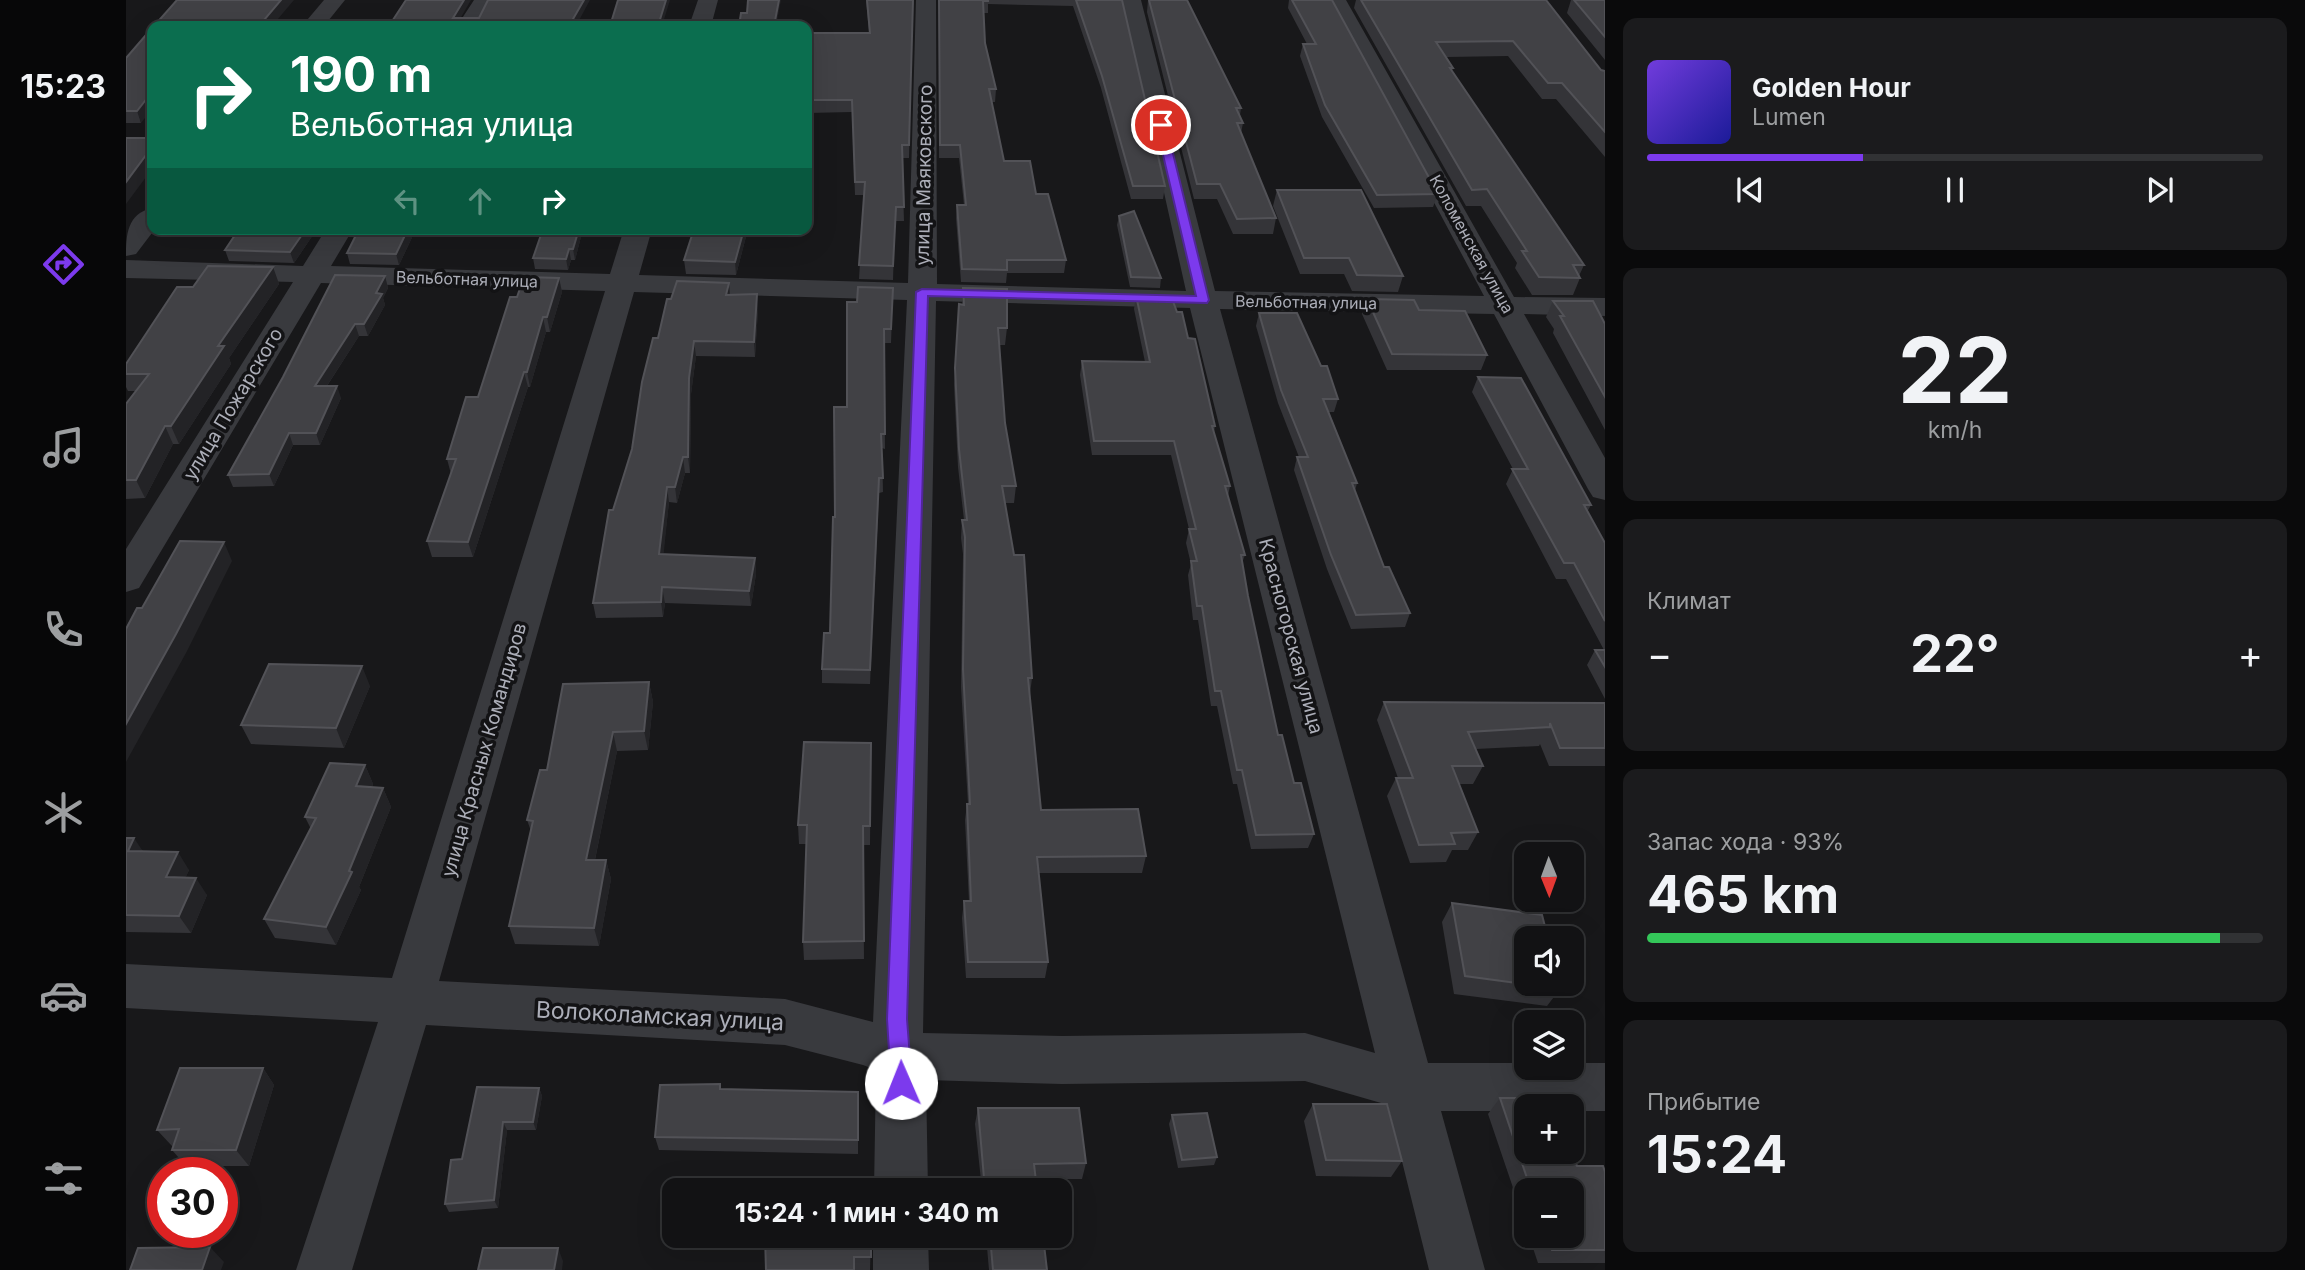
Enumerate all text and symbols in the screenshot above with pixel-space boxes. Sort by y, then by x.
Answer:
text: 190 m [290,45,432,104]
icon: right [175,49,266,140]
text: 15:23 [20,67,106,106]
text: Golden Hour [1752,72,1911,103]
street label: улица Маяковского [911,84,937,266]
pin [1131,95,1191,155]
text: Lumen [1752,103,1826,131]
text: Вельботная улица [290,105,574,144]
icon: arrive [1142,106,1180,144]
street label: Коломенская улица [1426,171,1518,317]
icon: previous [1731,171,1769,209]
icon: pause [1936,171,1974,209]
icon: next [2141,171,2179,209]
icon: left [388,182,426,220]
icon: ahead [461,182,499,220]
icon: right [534,182,572,220]
icon: directions [39,240,88,289]
street label: Вельботная улица [396,267,538,291]
street label: Вельботная улица [1235,291,1377,313]
text: 22 [1898,315,2012,425]
street label: улица Пожарского [178,324,288,484]
text: km/h [1928,416,1982,444]
icon: music [39,423,88,472]
street label: Красногорская улица [1254,536,1328,736]
text: Климат [1647,587,1731,615]
icon: phone [39,605,88,654]
street label: улица Красных Командиров [437,620,531,880]
text: 22° [1910,622,2000,685]
text: − [1647,631,1672,677]
text: + [2238,631,2263,677]
icon: climate [39,788,88,837]
text: Запас хода · 93% [1647,828,1844,856]
north arrow [1514,842,1584,912]
map controls [1514,842,1584,1248]
text: 465 km [1647,863,1839,926]
button: sound [1514,926,1584,996]
icon: car [39,971,88,1020]
street label: Волоколамская улица [535,996,785,1036]
button: layers [1514,1010,1584,1080]
position arrow [864,1046,938,1120]
text: Прибытие [1647,1088,1760,1116]
button: + [1514,1094,1584,1164]
text: 15:24 [1647,1123,1787,1186]
icon: filters [39,1154,88,1203]
speed limit sign: 30 [147,1157,238,1248]
button: − [1514,1178,1584,1248]
text: 15:24 · 1 мин · 340 m [735,1197,999,1228]

